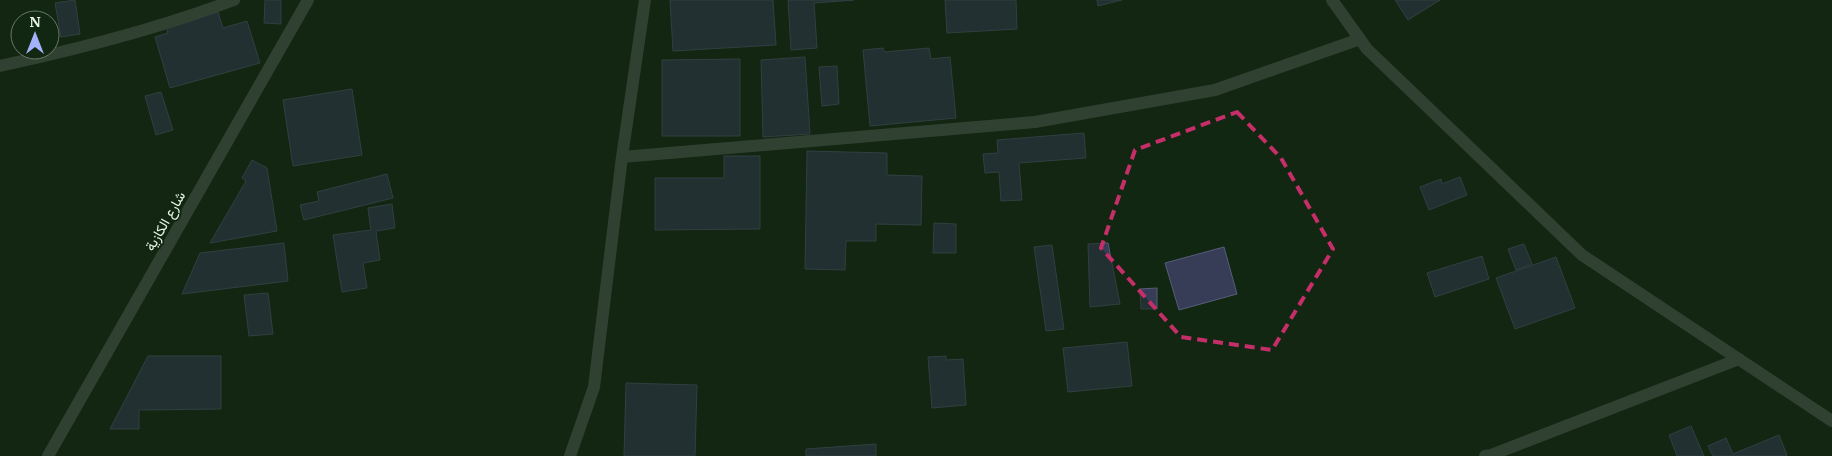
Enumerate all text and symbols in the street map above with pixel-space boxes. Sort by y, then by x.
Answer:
north arrow [10,10,60,60]
text: N [29,13,41,31]
street label: شارع الكازية [141,188,191,255]

